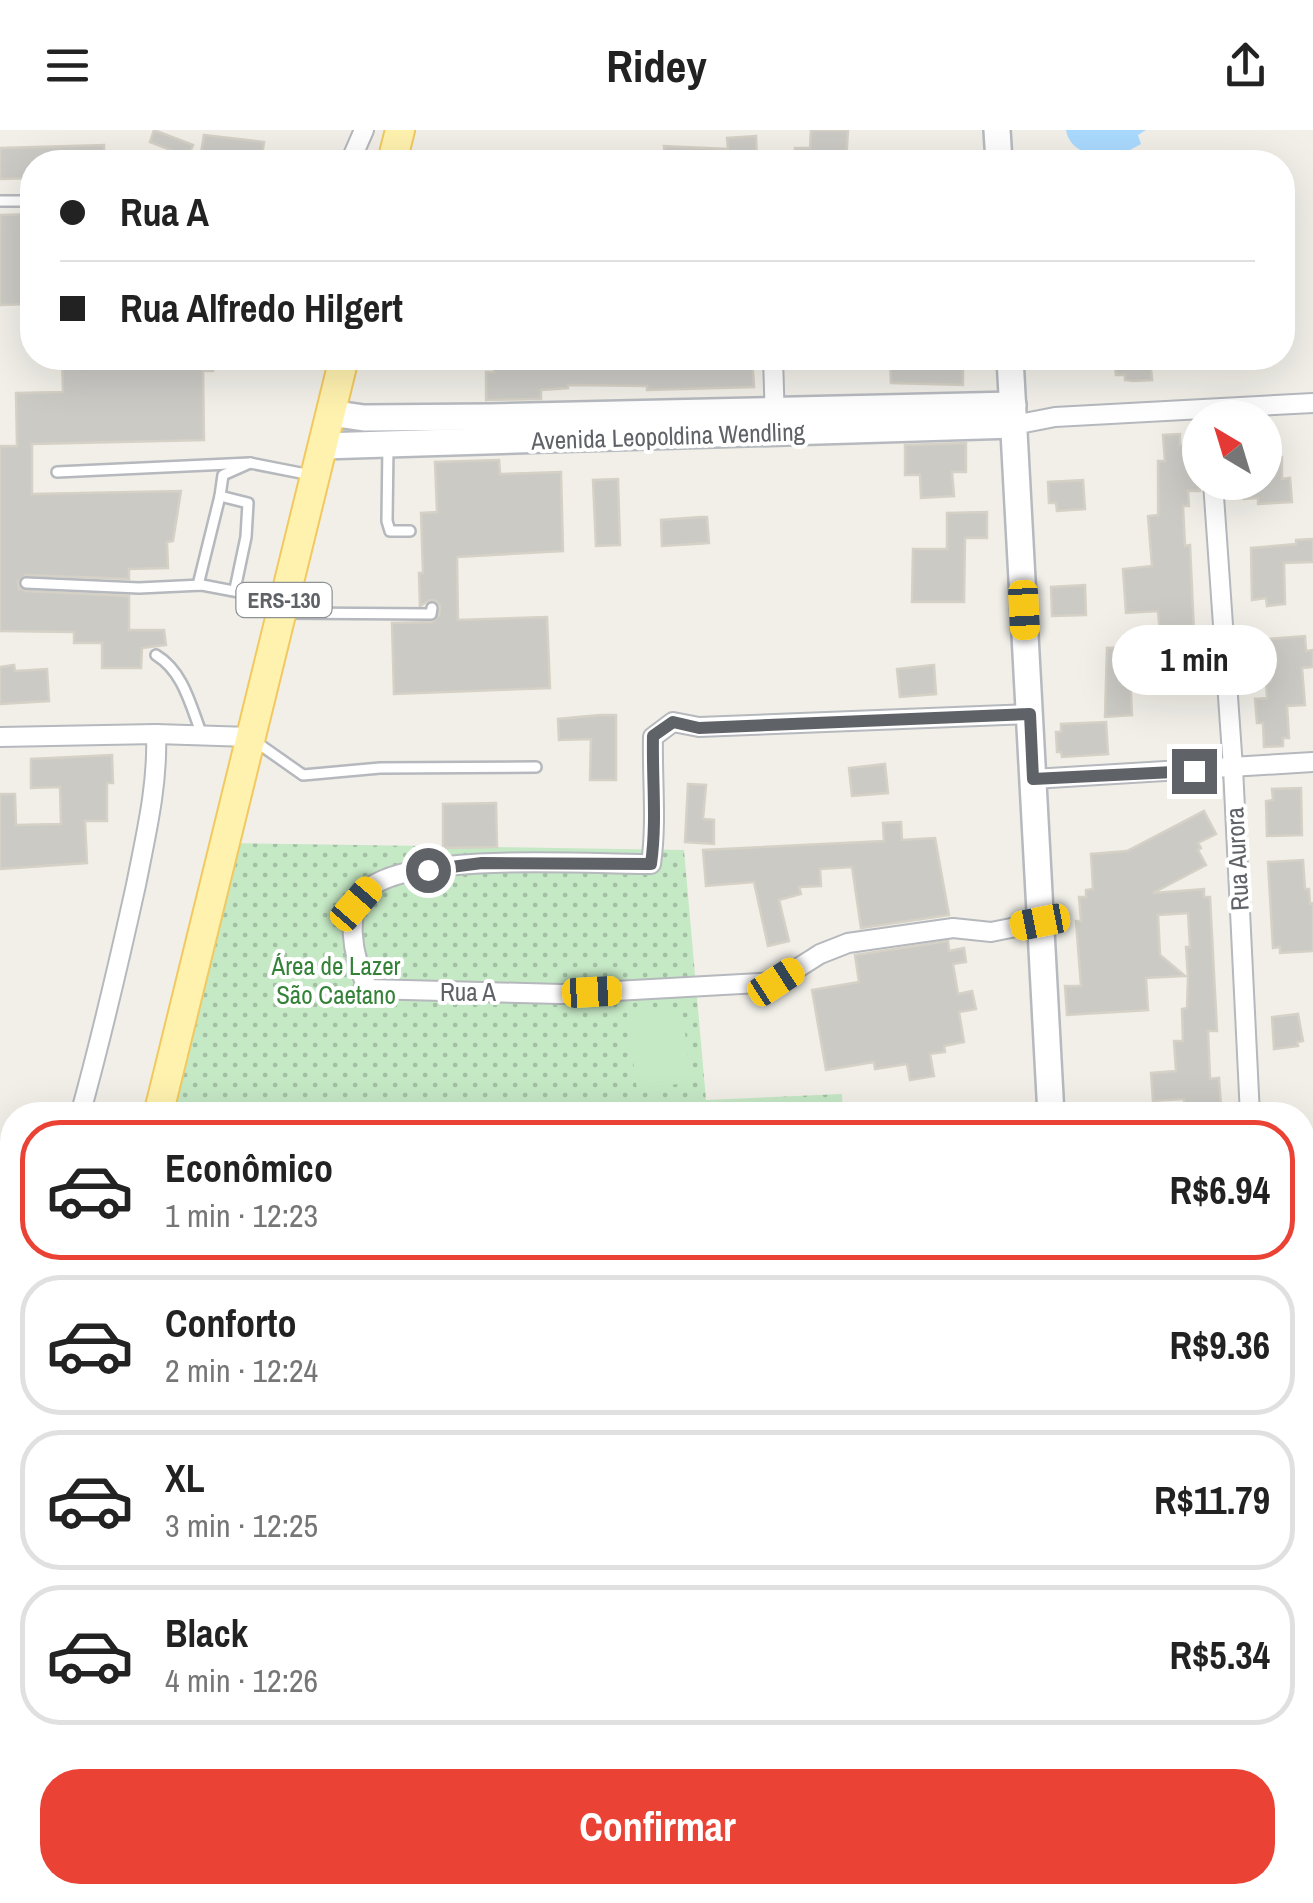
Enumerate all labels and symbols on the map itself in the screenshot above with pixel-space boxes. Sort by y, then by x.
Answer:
north arrow [1182,400,1282,500]
street label: Avenida Leopoldina Wendling [529,414,806,458]
car [1007,579,1041,641]
road number: ERS-130 [236,583,332,617]
callout: 1 min [1112,626,1276,696]
route end [1172,749,1217,794]
street label: Rua Aurora [1217,806,1257,912]
route start [406,848,451,893]
car [325,872,387,936]
car [1008,902,1072,942]
park label: Área de Lazer São Caetano [271,949,401,1012]
car [743,953,809,1011]
street label: Rua A [440,975,496,1009]
car [561,975,623,1009]

